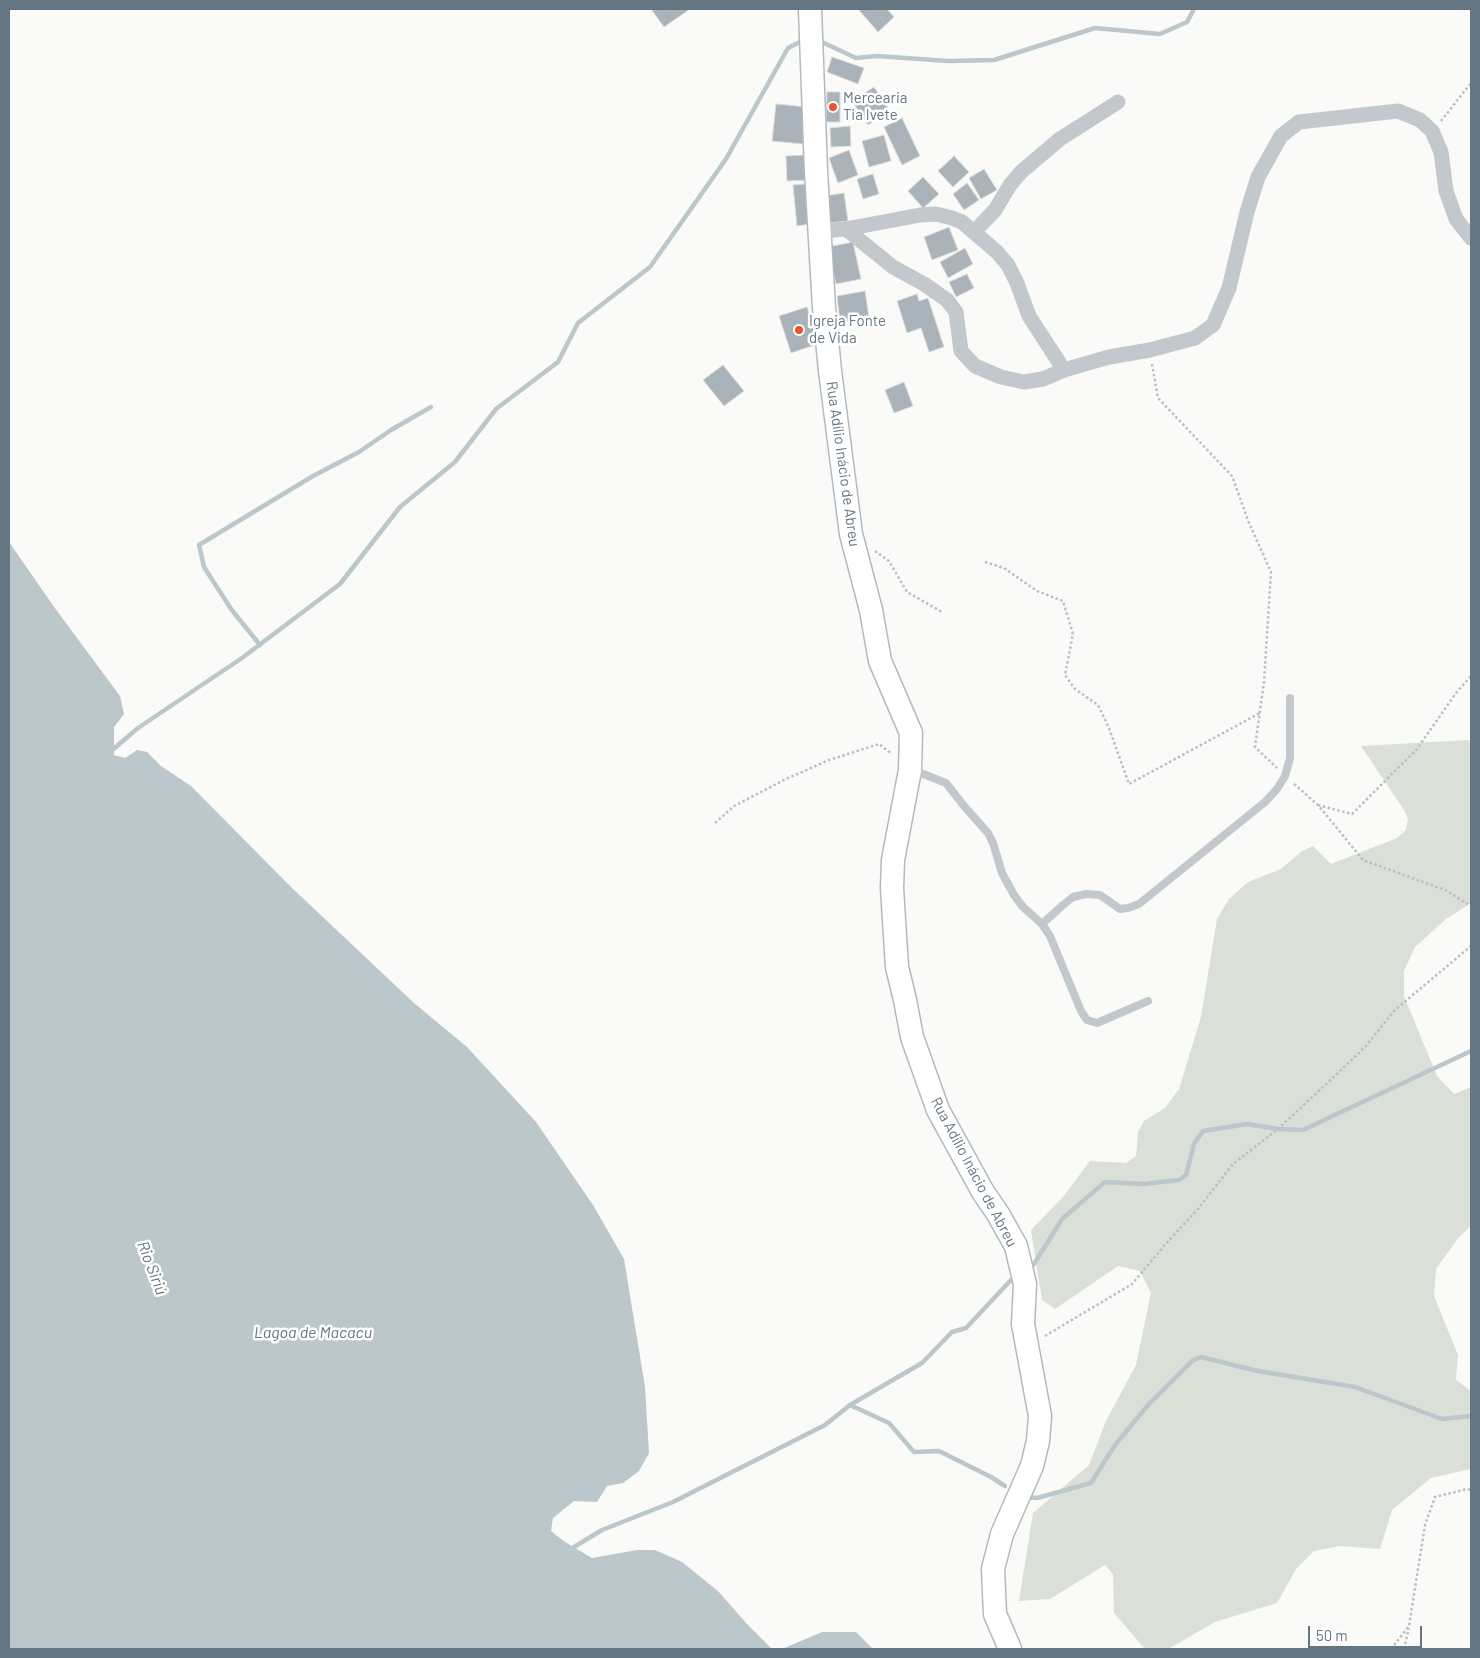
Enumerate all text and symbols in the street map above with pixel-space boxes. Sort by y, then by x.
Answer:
place label: Mercearia Tia Ivete [843,89,907,124]
marker: Mercearia Tia Ivete [827,101,839,113]
place label: Igreja Fonte de Vida [809,312,886,347]
marker: Igreja Fonte de Vida [793,324,805,336]
street label: Rua Adílio Inácio de Abreu [822,380,864,548]
street label: Rua Adílio Inácio de Abreu [927,1094,1021,1250]
water label: Rio Siriú [133,1238,171,1298]
water label: Lagoa de Macacu [254,1323,372,1343]
scale bar [1310,1616,1424,1648]
text: 50 m [1316,1626,1348,1644]

